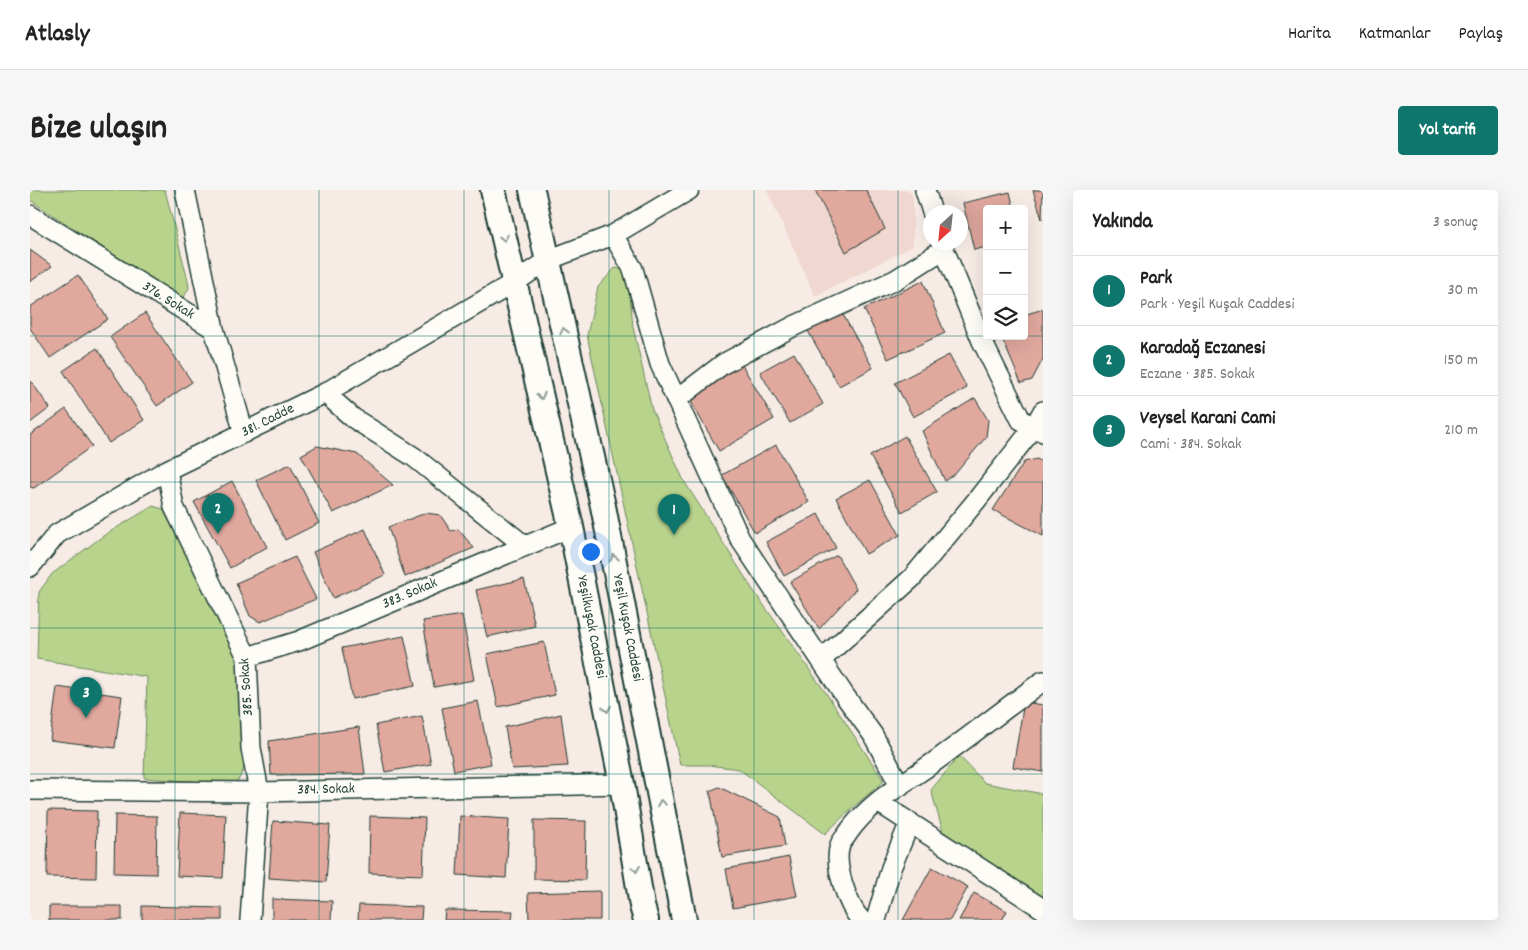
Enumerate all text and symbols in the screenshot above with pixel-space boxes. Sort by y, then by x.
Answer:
text: Atlasly [25,18,89,52]
text: Harita [1288,22,1331,47]
text: Katmanlar [1359,22,1431,47]
text: Paylaş [1459,22,1503,47]
text: Bize ulaşın [30,105,167,155]
button: Yol tarifi [1398,106,1498,155]
north arrow [923,205,968,250]
map controls [983,205,1028,340]
button: + [983,205,1028,250]
text: Yakında [1093,208,1152,238]
text: 3 sonuç [1433,211,1478,234]
one-way arrow [498,233,509,242]
button: − [983,250,1028,295]
text: Park [1140,266,1172,293]
street label: 376. Sokak [137,276,199,326]
text: 1 [1107,279,1111,302]
text: 30 m [1448,279,1478,302]
text: Park · Yeşil Kuşak Caddesi [1140,293,1295,316]
button: layers [983,295,1028,340]
one-way arrow [559,326,570,335]
text: Karadağ Eczanesi [1140,336,1265,363]
text: 2 [1106,349,1113,372]
text: 150 m [1444,349,1478,372]
text: Eczane · 385. Sokak [1140,363,1255,386]
one-way arrow [535,391,546,400]
street label: 381. Cadde [238,398,299,444]
text: Veysel Karani Cami [1140,406,1276,433]
text: 3 [1105,419,1113,442]
text: 210 m [1444,419,1478,442]
text: Cami · 384. Sokak [1140,433,1242,456]
pin: 2 [202,493,234,534]
pin: 1 [658,494,690,535]
your location [578,539,604,565]
one-way arrow [609,554,619,562]
street label: Yeşil Kuşak Caddesi [606,572,648,684]
street label: 383. Sokak [379,573,441,615]
street label: Yeşilkuşak Caddesi [570,573,612,681]
street label: 385. Sokak [234,657,260,717]
pin: 3 [70,677,102,718]
one-way arrow [601,704,612,713]
street label: 384. Sokak [297,779,355,801]
one-way arrow [656,799,667,808]
one-way arrow [630,864,640,873]

